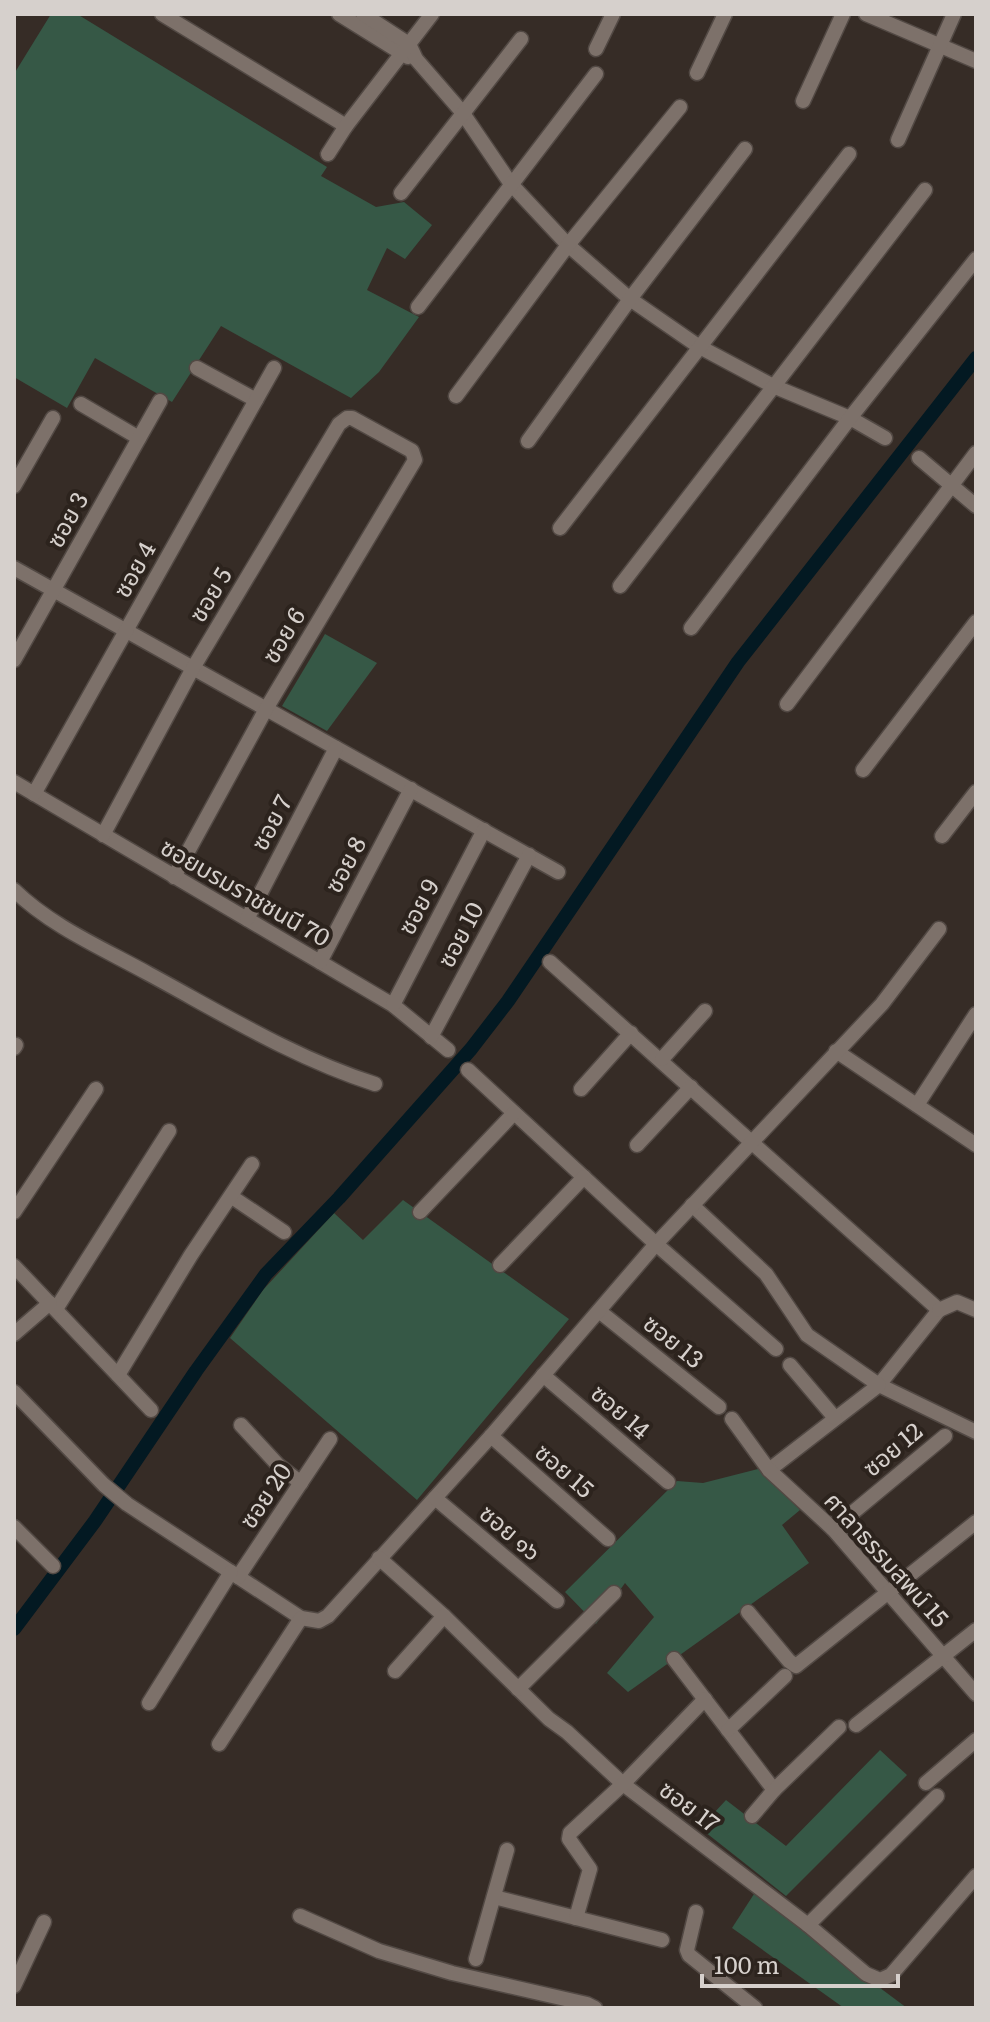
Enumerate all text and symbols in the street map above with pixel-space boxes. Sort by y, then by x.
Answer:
street label: ซอย 3 [36,484,95,553]
street label: ซอย 4 [103,534,163,603]
street label: ซอย 5 [179,560,239,628]
street label: ซอย 6 [252,600,312,669]
street label: ซอย 7 [241,788,299,856]
street label: ซอยบรมราชชนนี 70 [155,828,338,954]
street label: ซอย 8 [314,829,373,898]
street label: ซอย 9 [388,872,446,940]
street label: ซอย 10 [427,895,491,973]
street label: ซอย 13 [637,1305,712,1375]
street label: ซอย 14 [584,1375,659,1446]
street label: ซอย 12 [854,1413,929,1483]
street label: ซอย 15 [528,1434,603,1505]
street label: ซอย 20 [229,1455,299,1534]
street label: ศาลาธรรมสพน์ 15 [818,1483,958,1634]
street label: ซอย ๑๖ [473,1495,550,1567]
street label: ซอย 17 [653,1771,728,1839]
scale bar [702,1938,898,1988]
text: 100 m [714,1946,780,1981]

